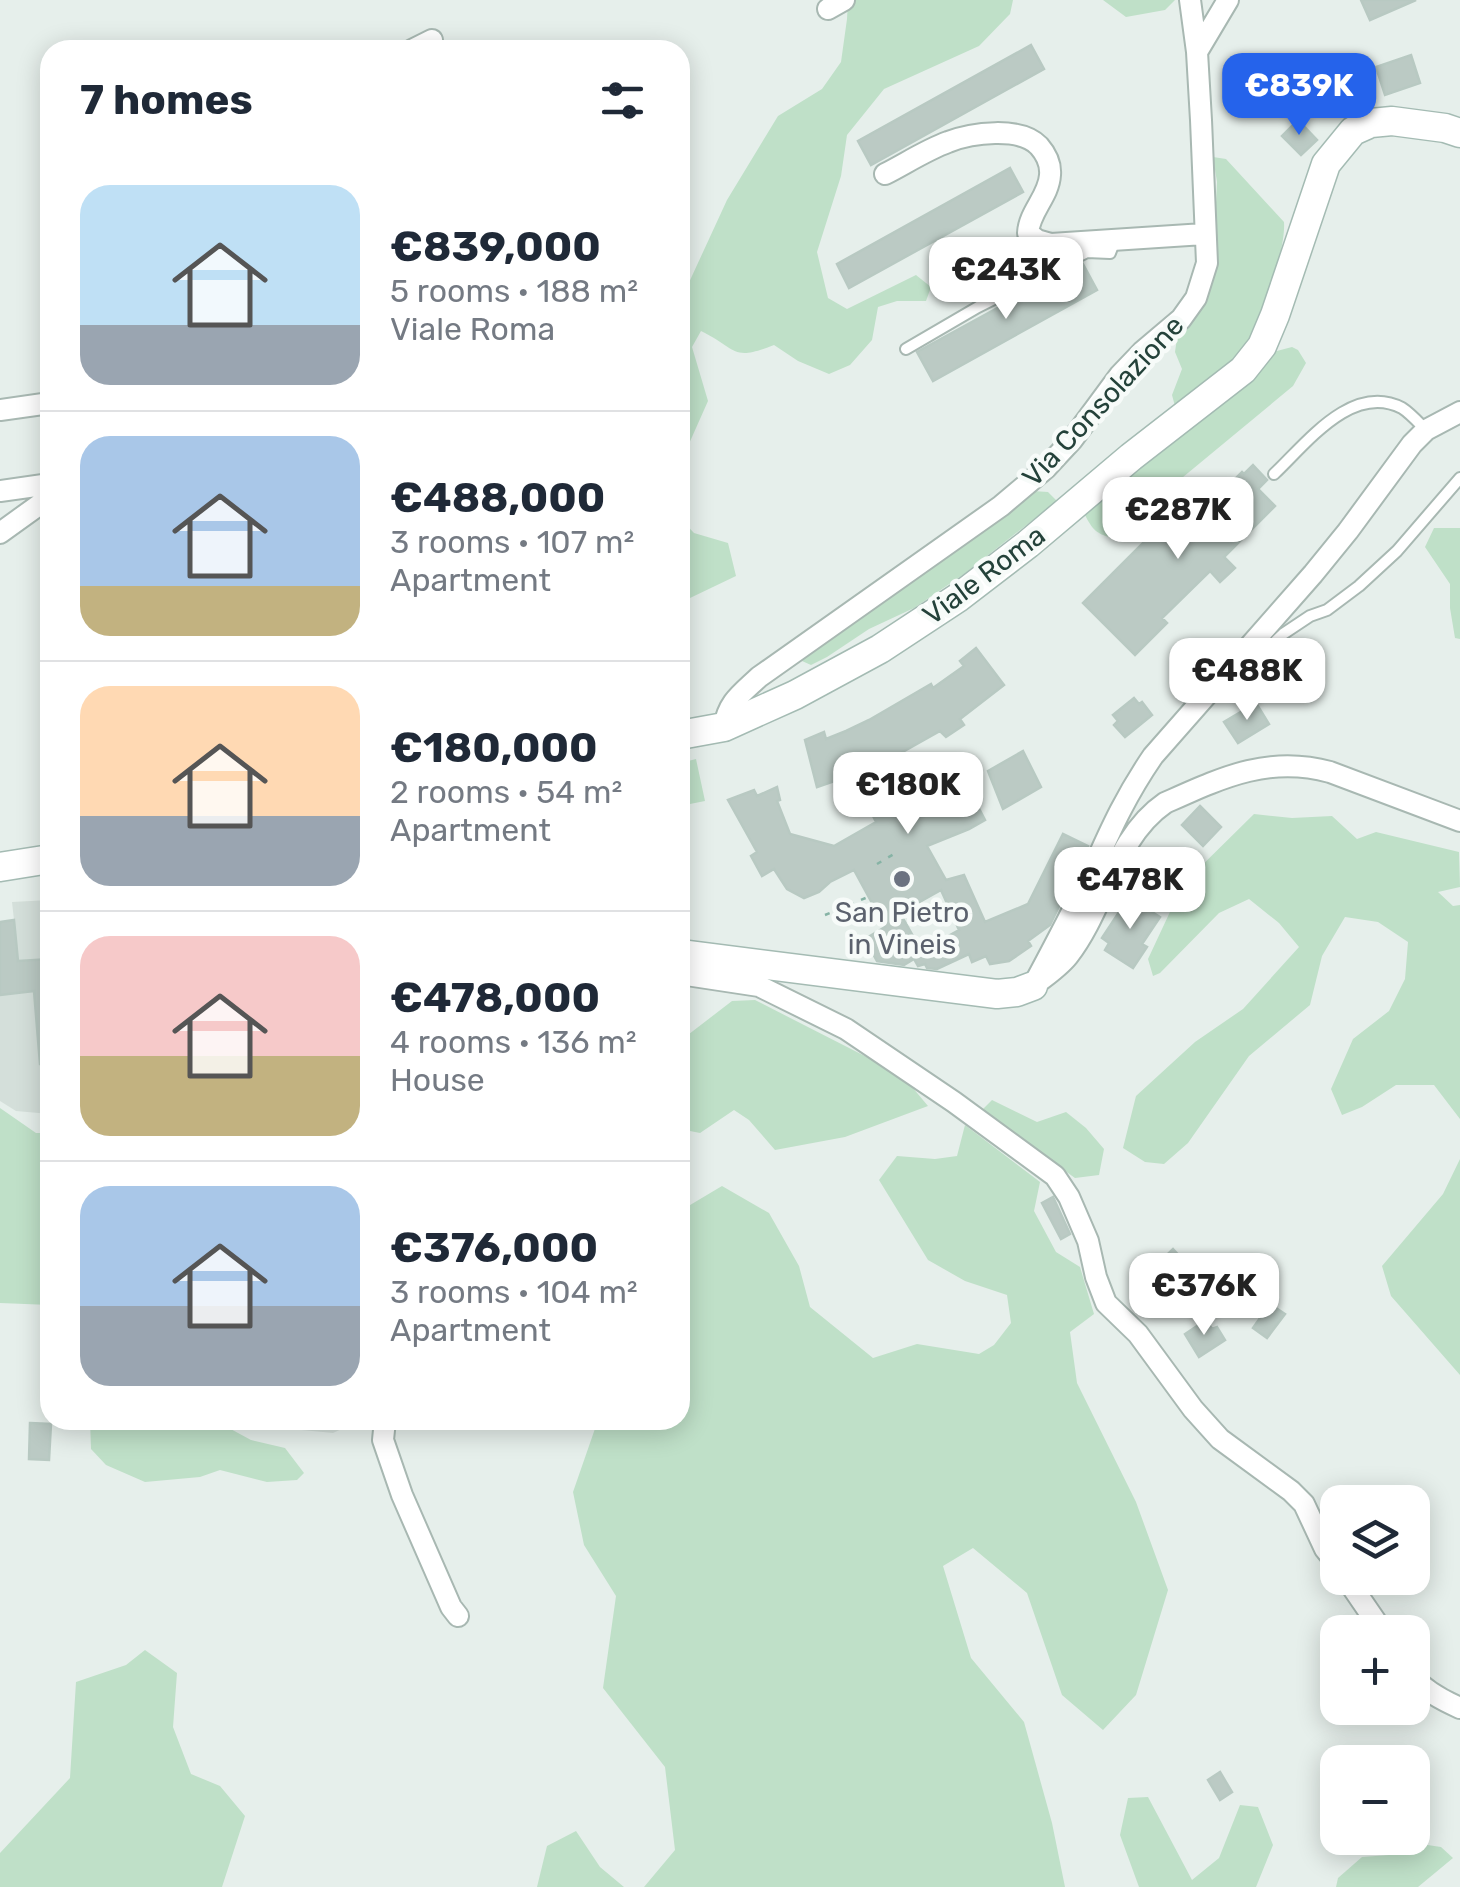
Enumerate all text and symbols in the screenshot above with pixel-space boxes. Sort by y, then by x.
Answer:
pin: €839K [1229,53,1369,138]
text: €839K [1244,66,1354,104]
icon: filters [595,73,650,128]
text: 7 homes [80,75,253,125]
text: €839,000 [390,222,601,272]
icon: home [160,225,280,345]
pin: €243K [936,237,1076,322]
text: €243K [951,250,1061,288]
text: 5 rooms · 188 m² [390,272,638,310]
street label: Via Consolazione [1015,309,1191,493]
text: Viale Roma [390,310,555,348]
text: €488,000 [390,473,605,523]
icon: home [160,476,280,596]
pin: €287K [1108,477,1248,562]
text: €287K [1124,490,1232,528]
street label: Viale Roma [916,518,1052,632]
text: 3 rooms · 107 m² [390,523,634,561]
text: Apartment [390,561,551,599]
pin: €488K [1177,638,1317,723]
text: €488K [1191,651,1303,689]
text: €180,000 [390,723,598,773]
icon: home [160,726,280,846]
pin: €180K [838,752,978,837]
text: €180K [855,765,961,803]
text: 2 rooms · 54 m² [390,773,622,811]
text: Apartment [390,811,551,849]
pin: €478K [1060,847,1200,932]
text: €478K [1076,860,1184,898]
marker: San Pietro in Vineis [891,868,913,890]
place label: San Pietro in Vineis [835,896,969,961]
text: €478,000 [390,973,600,1023]
icon: home [160,976,280,1096]
text: 4 rooms · 136 m² [390,1023,637,1061]
text: House [390,1061,485,1099]
text: €376,000 [390,1223,598,1273]
icon: home [160,1226,280,1346]
pin: €376K [1134,1253,1274,1338]
text: €376K [1151,1266,1257,1304]
text: 3 rooms · 104 m² [390,1273,638,1311]
text: Apartment [390,1311,551,1349]
map controls [1320,1485,1430,1855]
button: layers [1320,1485,1430,1595]
button: + [1320,1615,1430,1725]
button: − [1320,1745,1430,1855]

